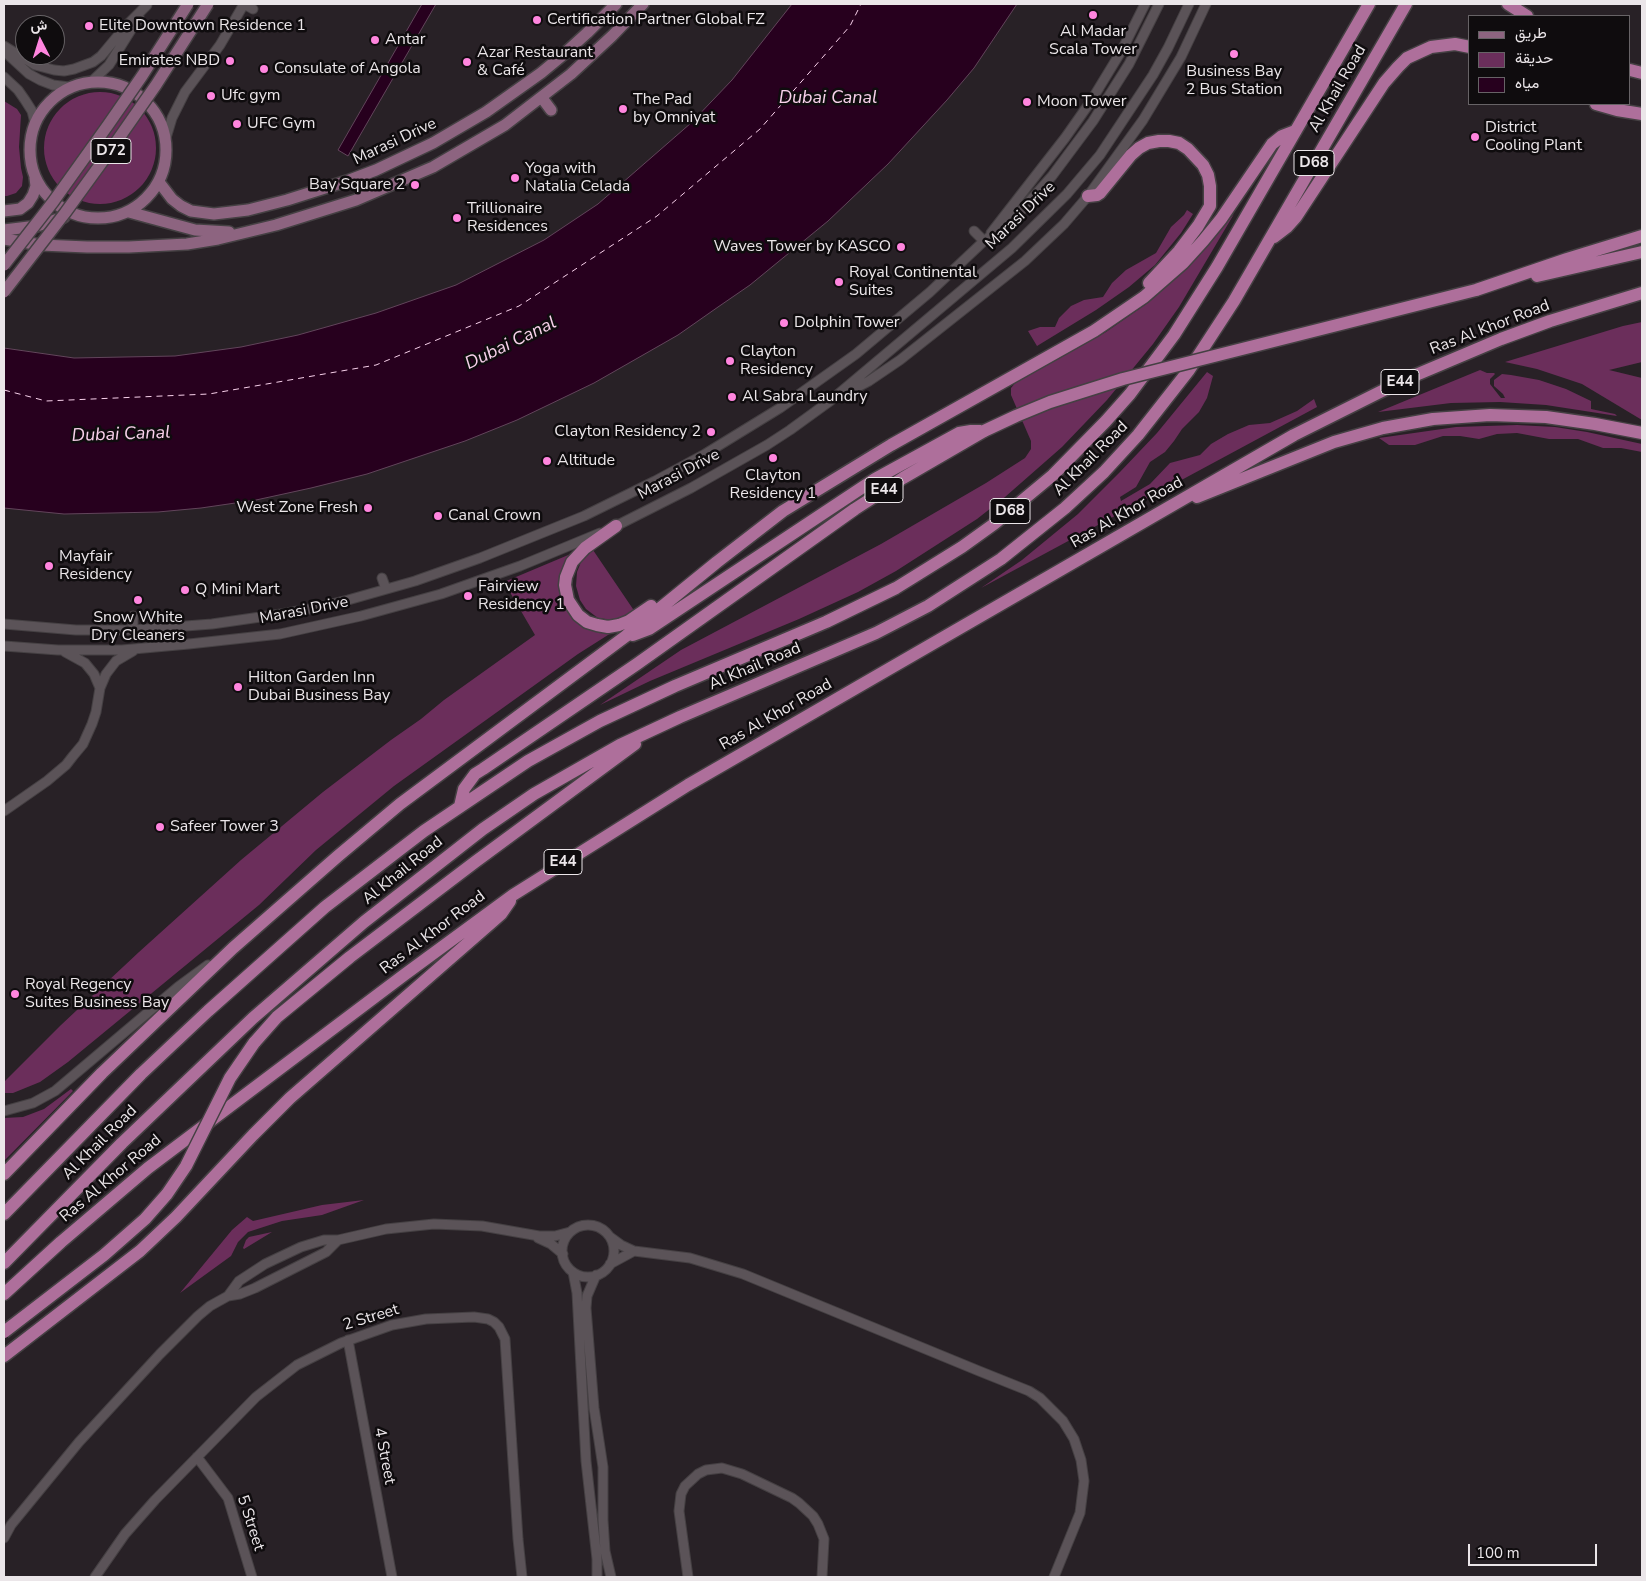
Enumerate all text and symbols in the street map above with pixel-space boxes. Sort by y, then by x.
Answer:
marker: Al Madar Scala Tower [1087,9,1099,21]
place label: Certification Partner Global FZ [547,10,765,30]
marker: Certification Partner Global FZ [531,14,543,26]
north arrow [15,15,65,65]
text: ش [30,15,48,36]
legend [1468,15,1631,105]
place label: Elite Downtown Residence 1 [99,16,306,36]
marker: Elite Downtown Residence 1 [83,20,95,32]
place label: Al Madar Scala Tower [1049,22,1137,60]
text: طريق [1515,23,1547,43]
place label: Antar [385,30,426,50]
marker: Antar [369,34,381,46]
street label: Al Khail Road [1305,42,1371,136]
place label: Azar Restaurant & Café [477,43,593,81]
marker: Business Bay 2 Bus Station [1228,48,1240,60]
text: حديقة [1515,48,1553,68]
place label: Emirates NBD [119,51,220,71]
marker: Emirates NBD [224,55,236,67]
marker: Azar Restaurant & Café [461,56,473,68]
place label: Consulate of Angola [274,59,421,79]
place label: Business Bay 2 Bus Station [1186,62,1282,100]
marker: Consulate of Angola [258,63,270,75]
text: مياه [1515,73,1539,93]
place label: Ufc gym [221,86,281,106]
water label: Dubai Canal [779,88,877,110]
marker: Ufc gym [205,90,217,102]
place label: The Pad by Omniyat [633,90,715,128]
place label: Moon Tower [1037,92,1126,112]
marker: Moon Tower [1021,96,1033,108]
marker: The Pad by Omniyat [617,103,629,115]
place label: UFC Gym [247,114,316,134]
street label: Marasi Drive [350,114,440,170]
marker: UFC Gym [231,118,243,130]
place label: District Cooling Plant [1485,118,1582,156]
marker: District Cooling Plant [1469,131,1481,143]
road number: D72 [91,138,131,164]
road number: D68 [1294,150,1334,176]
place label: Yoga with Natalia Celada [525,159,630,197]
marker: Yoga with Natalia Celada [509,172,521,184]
place label: Bay Square 2 [309,175,405,195]
street label: Marasi Drive [982,178,1060,254]
marker: Bay Square 2 [409,179,421,191]
place label: Trillionaire Residences [467,199,548,237]
marker: Trillionaire Residences [451,212,463,224]
place label: Waves Tower by KASCO [713,237,891,257]
marker: Waves Tower by KASCO [895,241,907,253]
place label: Royal Continental Suites [849,263,977,301]
marker: Royal Continental Suites [833,276,845,288]
street label: Ras Al Khor Road [1427,296,1553,360]
water label: Dubai Canal [462,313,560,375]
place label: Dolphin Tower [794,313,900,333]
marker: Dolphin Tower [778,317,790,329]
place label: Clayton Residency [740,342,813,380]
marker: Clayton Residency [724,355,736,367]
road number: E44 [1381,370,1419,394]
place label: Al Sabra Laundry [742,387,867,407]
marker: Al Sabra Laundry [726,391,738,403]
street label: Al Khail Road [1050,418,1132,500]
water label: Dubai Canal [71,422,171,448]
place label: Clayton Residency 2 [554,422,701,442]
marker: Clayton Residency 2 [705,426,717,438]
street label: Marasi Drive [635,445,723,505]
place label: Altitude [557,451,615,471]
marker: Clayton Residency 1 [767,452,779,464]
marker: Altitude [541,455,553,467]
place label: Clayton Residency 1 [730,466,816,504]
street label: Ras Al Khor Road [1067,473,1187,553]
road number: E44 [865,478,903,502]
place label: West Zone Fresh [236,498,358,518]
road number: D68 [990,498,1030,524]
marker: West Zone Fresh [362,502,374,514]
place label: Canal Crown [448,506,541,526]
marker: Canal Crown [432,510,444,522]
place label: Mayfair Residency [59,547,132,585]
marker: Mayfair Residency [43,560,55,572]
place label: Fairview Residency 1 [478,577,565,615]
place label: Q Mini Mart [195,580,280,600]
marker: Q Mini Mart [179,584,191,596]
marker: Fairview Residency 1 [462,590,474,602]
street label: Marasi Drive [258,593,350,629]
marker: Snow White Dry Cleaners [132,594,144,606]
place label: Snow White Dry Cleaners [91,608,185,646]
street label: Al Khail Road [706,639,804,695]
place label: Hilton Garden Inn Dubai Business Bay [248,668,390,706]
street label: Ras Al Khor Road [716,675,836,755]
marker: Hilton Garden Inn Dubai Business Bay [232,681,244,693]
place label: Safeer Tower 3 [170,817,279,837]
marker: Safeer Tower 3 [154,821,166,833]
street label: Al Khail Road [359,833,447,909]
road number: E44 [544,850,582,874]
street label: Ras Al Khor Road [377,887,489,979]
place label: Royal Regency Suites Business Bay [25,975,169,1013]
marker: Royal Regency Suites Business Bay [9,988,21,1000]
street label: Al Khail Road [59,1102,141,1184]
street label: Ras Al Khor Road [56,1131,166,1227]
street label: 2 Street [341,1300,401,1336]
street label: 4 Street [369,1426,399,1486]
street label: 5 Street [232,1493,268,1553]
scale bar [1471,1534,1600,1566]
text: 100 m [1476,1543,1520,1563]

